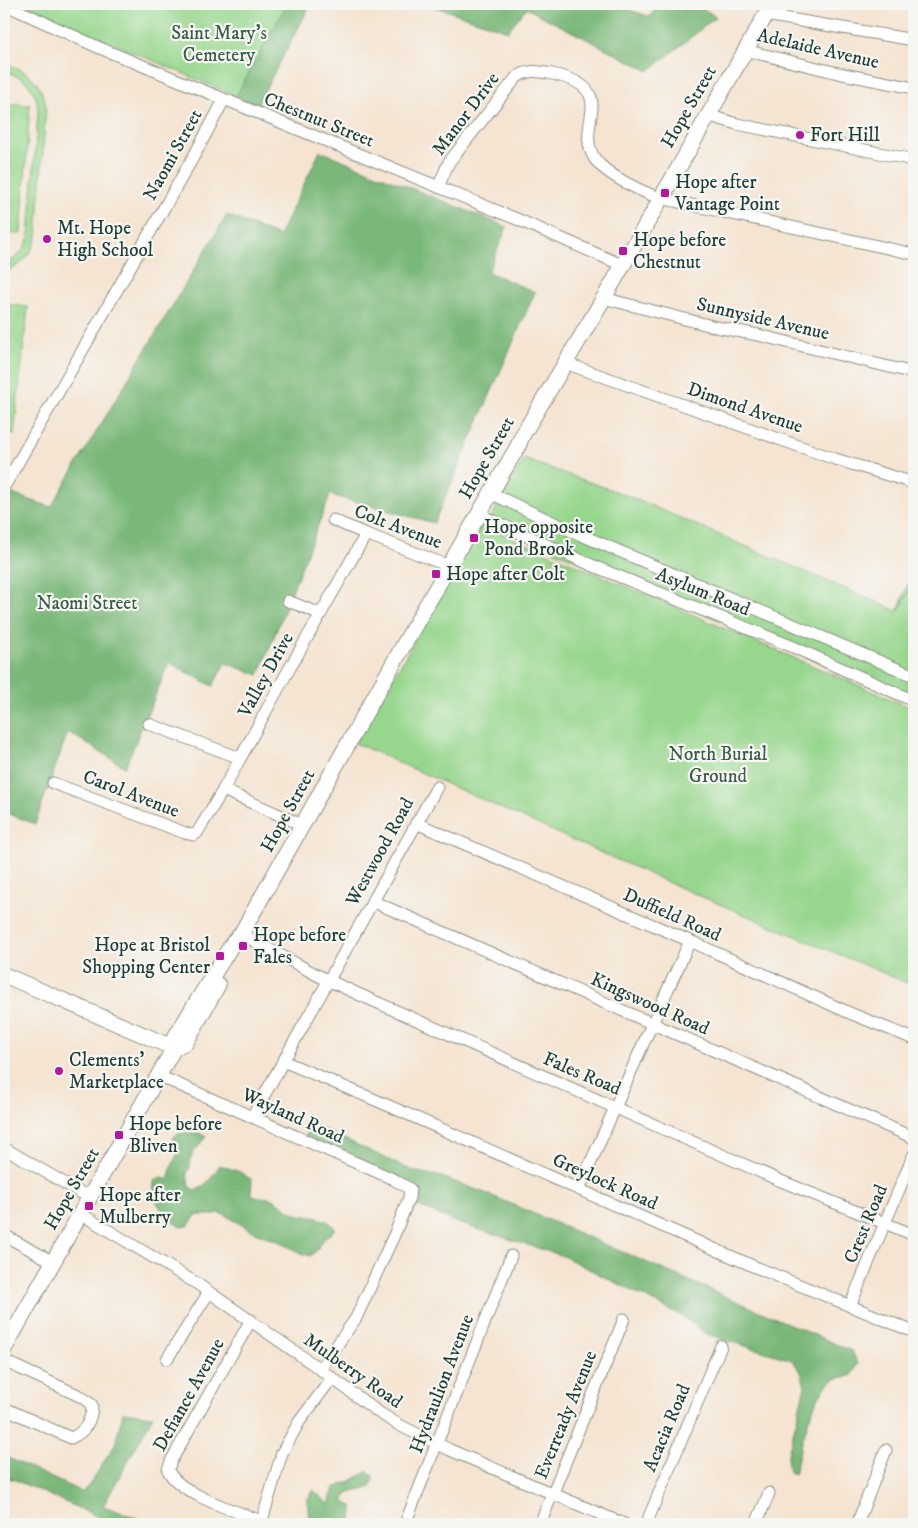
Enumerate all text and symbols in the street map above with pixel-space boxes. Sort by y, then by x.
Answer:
park label: Saint Mary's Cemetery [171,22,267,67]
street label: Adelaide Avenue [755,24,881,74]
street label: Hope Street [656,62,722,152]
street label: Manor Drive [427,68,505,160]
street label: Chestnut Street [260,87,378,153]
street label: Naomi Street [139,105,207,205]
place label: Fort Hill [810,124,880,147]
marker: Fort Hill [794,129,806,141]
place label: Hope after Vantage Point [674,171,780,216]
marker: Hope after Vantage Point [659,187,671,199]
place label: Mt. Hope High School [57,217,154,262]
place label: Hope before Chestnut [633,229,726,274]
marker: Mt. Hope High School [41,233,53,245]
marker: Hope before Chestnut [617,245,629,257]
street label: Sunnyside Avenue [694,293,832,345]
street label: Dimond Avenue [684,377,806,439]
street label: Hope Street [454,413,520,503]
street label: Colt Avenue [351,500,445,554]
place label: Hope opposite Pond Brook [484,516,593,561]
marker: Hope opposite Pond Brook [468,532,480,544]
place label: Hope after Colt [446,563,565,586]
street label: Asylum Road [652,563,754,622]
marker: Hope after Colt [430,568,442,580]
park label: Naomi Street [37,592,137,615]
street label: Valley Drive [233,628,299,722]
park label: North Burial Ground [669,743,768,788]
street label: Carol Avenue [79,765,183,823]
street label: Hope Street [256,765,320,857]
street label: Westwood Road [340,793,419,911]
street label: Duffield Road [620,883,725,947]
place label: Hope before Fales [253,924,346,969]
place label: Hope at Bristol Shopping Center [82,934,210,979]
marker: Hope before Fales [237,940,249,952]
marker: Hope at Bristol Shopping Center [214,950,226,962]
street label: Kingswood Road [587,968,713,1041]
street label: Fales Road [540,1047,625,1101]
place label: Clements' Marketplace [69,1049,164,1094]
marker: Clements' Marketplace [53,1065,65,1077]
street label: Wayland Road [237,1083,348,1149]
place label: Hope before Bliven [129,1113,222,1158]
marker: Hope before Bliven [113,1129,125,1141]
street label: Hope Street [39,1144,105,1234]
street label: Greylock Road [549,1149,662,1216]
street label: Crest Road [839,1181,893,1267]
place label: Hope after Mulberry [99,1184,181,1229]
marker: Hope after Mulberry [83,1200,95,1212]
street label: Hydraulion Avenue [405,1311,479,1457]
street label: Mulberry Road [299,1329,407,1414]
street label: Defiance Avenue [149,1334,230,1455]
street label: Everready Avenue [530,1347,602,1483]
street label: Acacia Road [638,1380,696,1475]

